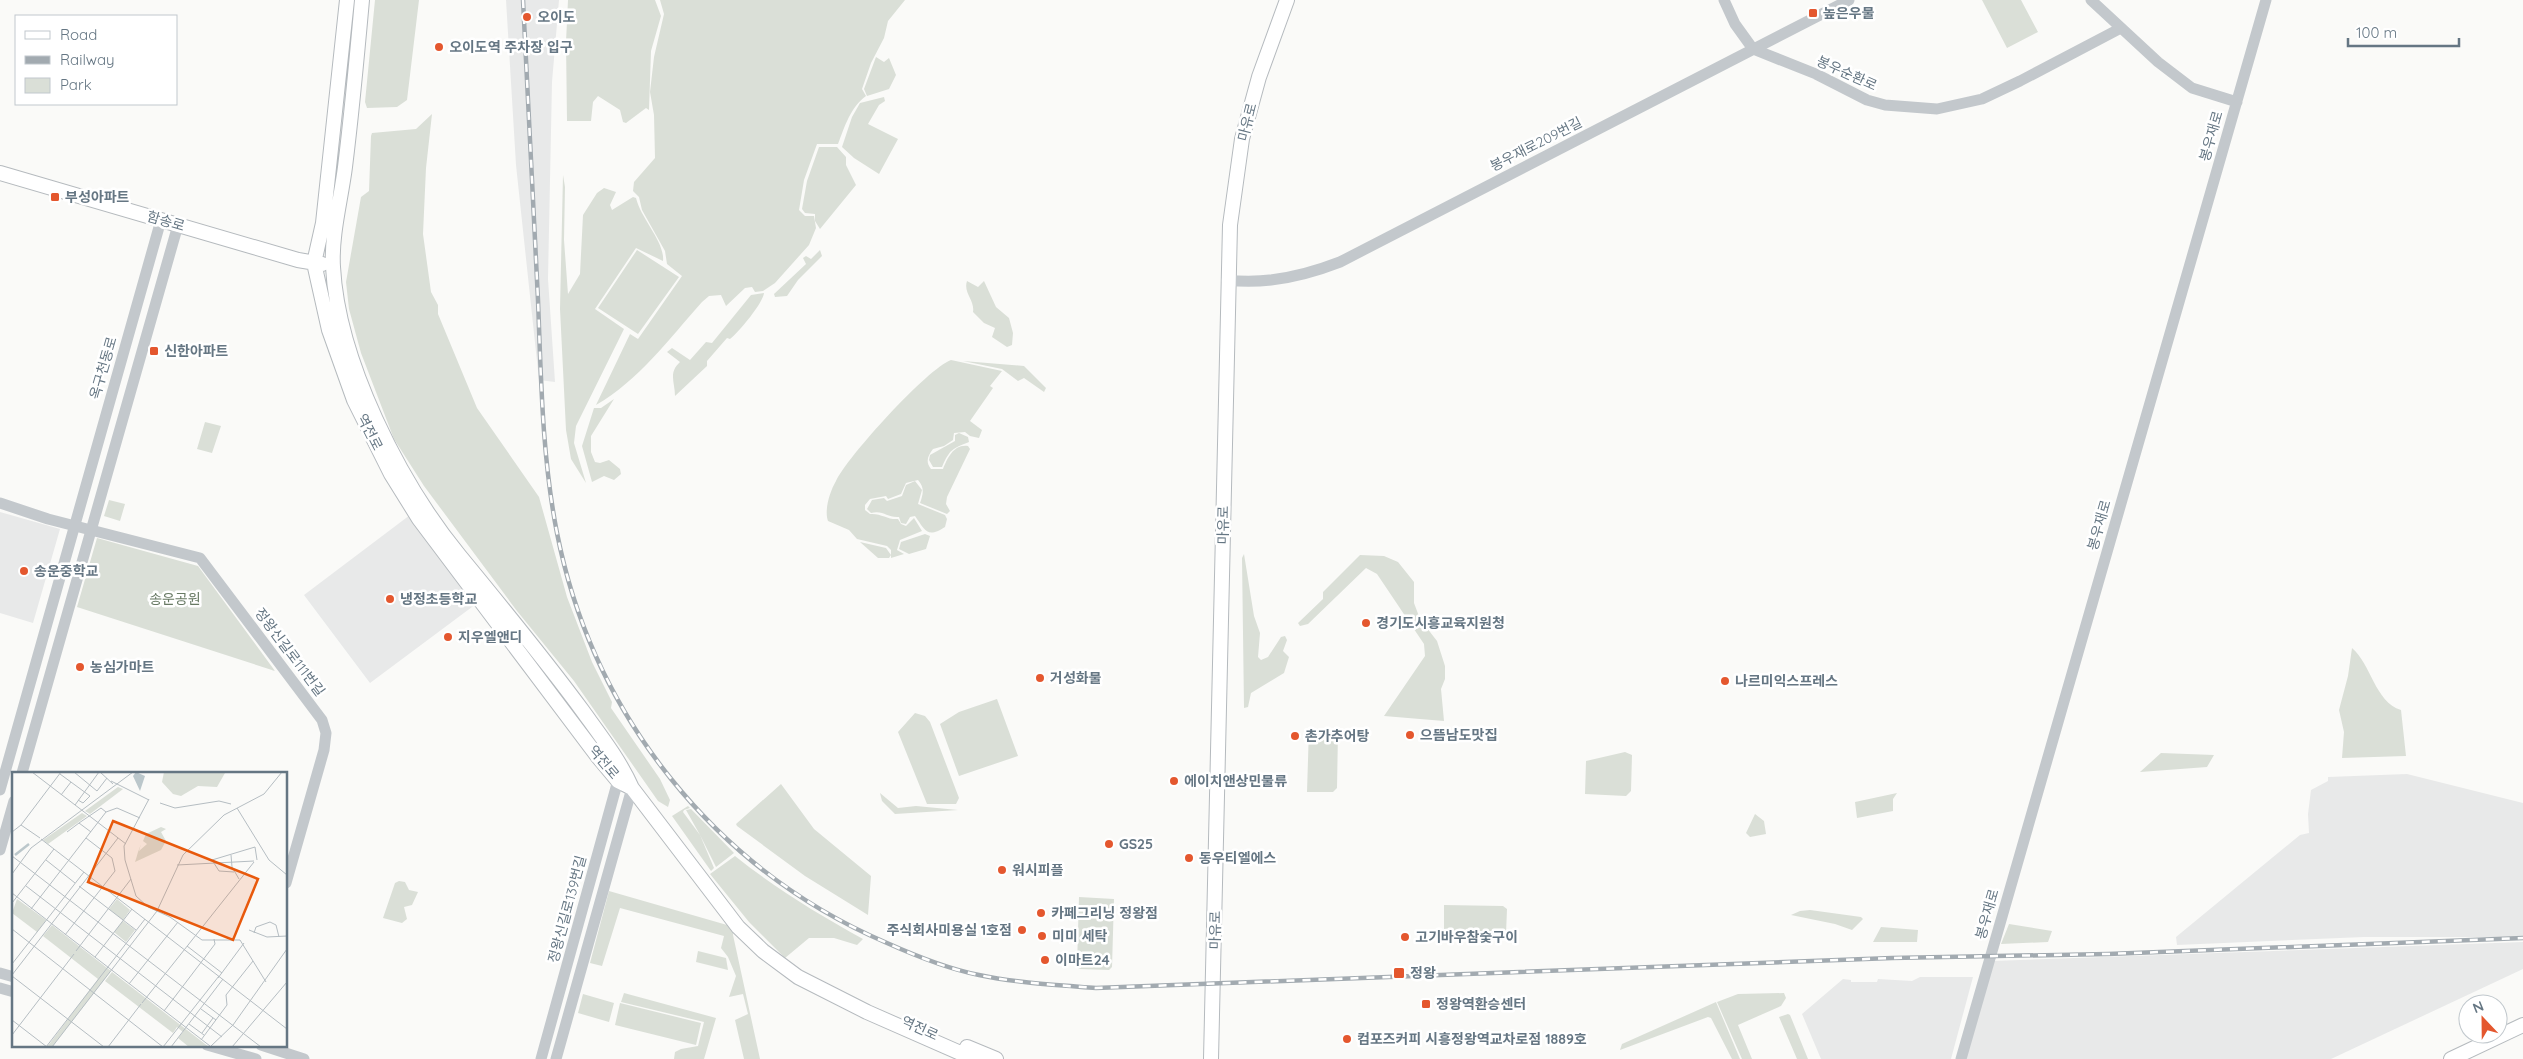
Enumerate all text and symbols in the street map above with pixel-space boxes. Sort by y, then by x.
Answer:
place label: 높은우물 [1823,4,1875,22]
marker: 높은우물 [1807,7,1819,19]
place label: 오이도 [537,8,576,26]
marker: 오이도 [521,11,533,23]
legend [15,15,178,105]
scale bar [2348,15,2459,47]
text: 100 m [2356,23,2397,42]
text: Road [60,25,97,44]
place label: 오이도역 주차장 입구 [449,38,573,56]
marker: 오이도역 주차장 입구 [433,41,445,53]
text: Railway [60,50,115,69]
street label: 봉우순환로 [1814,52,1880,94]
text: Park [60,75,92,94]
street label: 마유로 [1234,101,1260,143]
street label: 봉우재로 [2195,109,2227,163]
street label: 봉우재로209번길 [1487,113,1585,175]
place label: 부성아파트 [65,188,130,206]
marker: 부성아파트 [49,191,61,203]
street label: 함송로 [145,207,187,235]
street label: 옥구천동로 [85,334,121,401]
place label: 신한아파트 [164,342,229,360]
marker: 신한아파트 [148,345,160,357]
street label: 역전로 [353,411,387,453]
street label: 봉우재로 [2083,498,2115,552]
street label: 마유로 [1214,505,1232,544]
place label: 송운중학교 [34,562,99,580]
marker: 송운중학교 [18,565,30,577]
park label: 송운공원 [149,590,201,608]
place label: 냉정초등학교 [400,590,477,608]
marker: 냉정초등학교 [384,593,396,605]
street label: 정왕신길로111번길 [251,604,329,700]
place label: 경기도시흥교육지원청 [1376,614,1505,632]
marker: 경기도시흥교육지원청 [1360,617,1372,629]
place label: 지우엘앤디 [458,628,522,646]
marker: 지우엘앤디 [442,631,454,643]
place label: 농심가마트 [90,658,155,676]
marker: 농심가마트 [74,661,86,673]
place label: 거성화물 [1050,669,1102,687]
marker: 거성화물 [1034,672,1046,684]
place label: 나르미익스프레스 [1735,672,1838,690]
marker: 나르미익스프레스 [1719,675,1731,687]
place label: 으뜸남도맛집 [1420,726,1497,744]
place label: 촌가추어탕 [1305,727,1370,745]
marker: 으뜸남도맛집 [1404,729,1416,741]
marker: 촌가추어탕 [1289,730,1301,742]
street label: 역전로 [585,741,623,783]
inset map [12,772,288,1046]
place label: 에이치앤상민물류 [1184,772,1287,790]
marker: 에이치앤상민물류 [1168,775,1180,787]
place label: GS25 [1119,835,1153,853]
marker: GS25 [1103,838,1115,850]
place label: 동우티엘에스 [1199,849,1276,867]
marker: 동우티엘에스 [1183,852,1195,864]
street label: 정왕신길로139번길 [544,853,590,965]
place label: 워시피플 [1012,861,1064,879]
marker: 워시피플 [996,864,1008,876]
street label: 봉우재로 [1971,887,2003,941]
place label: 카페그리닝 정왕점 [1051,904,1158,922]
marker: 카페그리닝 정왕점 [1035,907,1047,919]
street label: 마유로 [1206,910,1224,949]
place label: 주식회사미용실 1호점 [887,921,1012,939]
marker: 주식회사미용실 1호점 [1016,924,1028,936]
place label: 미미 세탁 [1052,927,1108,945]
place label: 고기바우참숯구이 [1415,928,1518,946]
marker: 미미 세탁 [1036,930,1048,942]
marker: 고기바우참숯구이 [1399,931,1411,943]
place label: 이마트24 [1055,951,1110,969]
marker: 이마트24 [1039,954,1051,966]
place label: 정왕 [1410,964,1436,982]
marker: 정왕 [1392,966,1406,980]
north arrow [2458,994,2508,1044]
place label: 정왕역환승센터 [1436,995,1526,1013]
text: N [2470,997,2486,1017]
marker: 정왕역환승센터 [1420,998,1432,1010]
street label: 역전로 [899,1012,941,1044]
place label: 컴포즈커피 시흥정왕역교차로점 1889호 [1357,1030,1587,1048]
marker: 컴포즈커피 시흥정왕역교차로점 1889호 [1341,1033,1353,1045]

